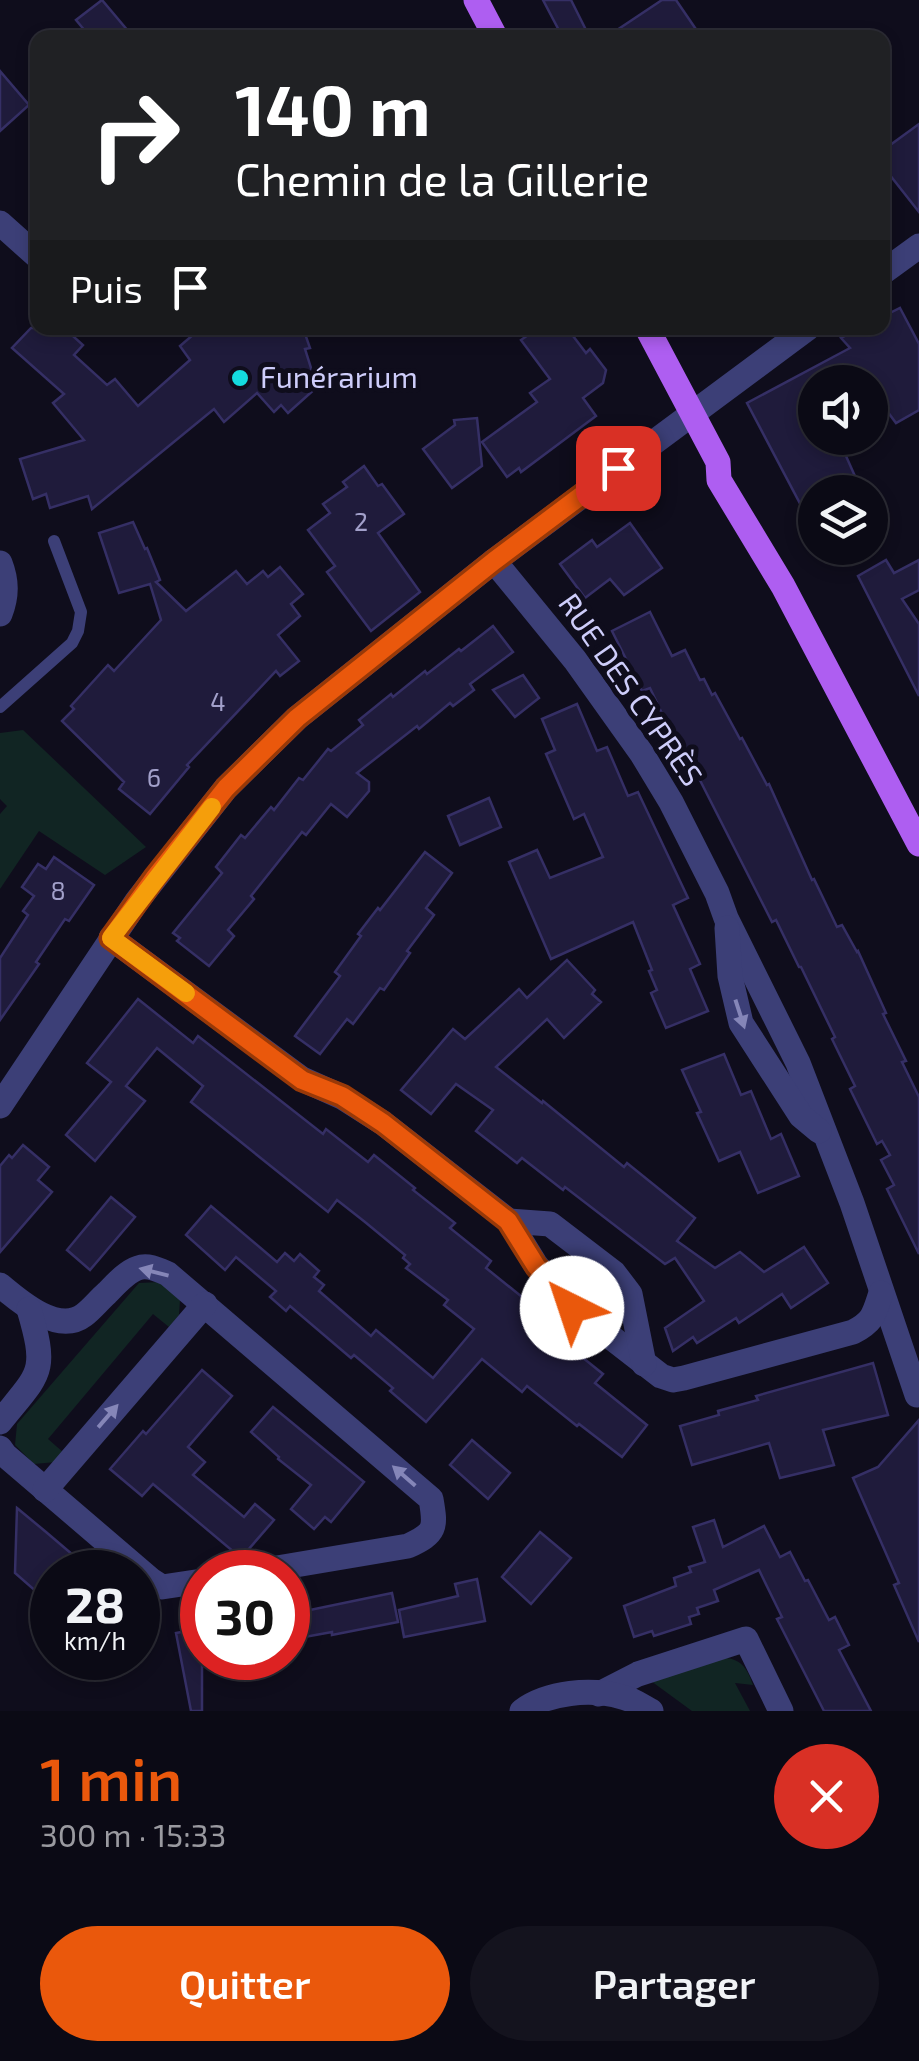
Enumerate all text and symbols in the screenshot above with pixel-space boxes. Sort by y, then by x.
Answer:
text: 140 m [235,66,431,150]
icon: right [70,70,200,200]
text: Chemin de la Gillerie [235,151,650,205]
icon: arrive [163,260,218,315]
text: Puis [70,265,143,311]
place label: Funérarium [260,358,418,394]
map controls [798,365,888,565]
button: sound [798,365,888,455]
marker: Funérarium [229,367,251,389]
pin [576,426,661,511]
icon: arrive [591,441,646,496]
button: layers [798,475,888,565]
house number: 2 [354,506,368,536]
street label: RUE DES CYPRÈS [552,586,711,792]
house number: 4 [210,686,226,716]
house number: 6 [147,762,161,792]
house number: 8 [50,875,66,905]
one-way arrow [734,1000,749,1030]
position arrow [520,1256,624,1360]
one-way arrow [139,1264,170,1279]
one-way arrow [97,1404,119,1429]
one-way arrow [392,1465,417,1487]
speed limit sign: 30 [180,1550,310,1680]
text: 28 [65,1573,125,1633]
text: km/h [64,1625,126,1655]
text: 1 min [40,1741,182,1813]
button: close [774,1744,879,1849]
text: 300 m · 15:33 [40,1815,226,1853]
button: Quitter [40,1926,450,2041]
button: Partager [470,1926,879,2041]

